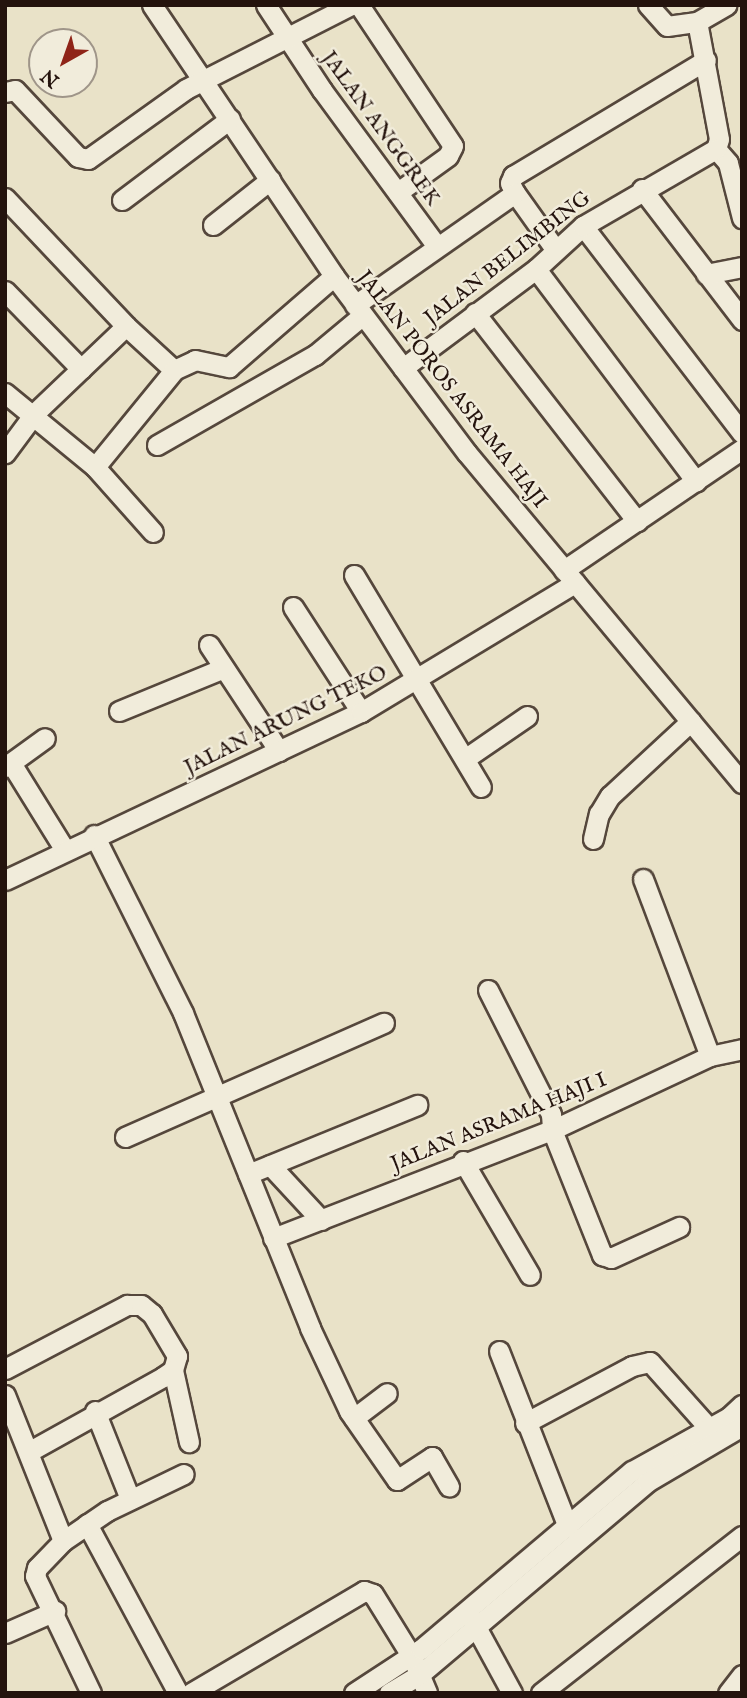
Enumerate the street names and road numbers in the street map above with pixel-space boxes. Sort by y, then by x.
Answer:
street label: JALAN ANGGREK [315,47,445,211]
street label: JALAN BELIMBING [420,186,596,332]
street label: JALAN POROS ASRAMA HAJI [350,266,552,514]
street label: JALAN ARUNG TEKO [181,661,391,781]
street label: JALAN ASRAMA HAJI I [387,1068,611,1178]

